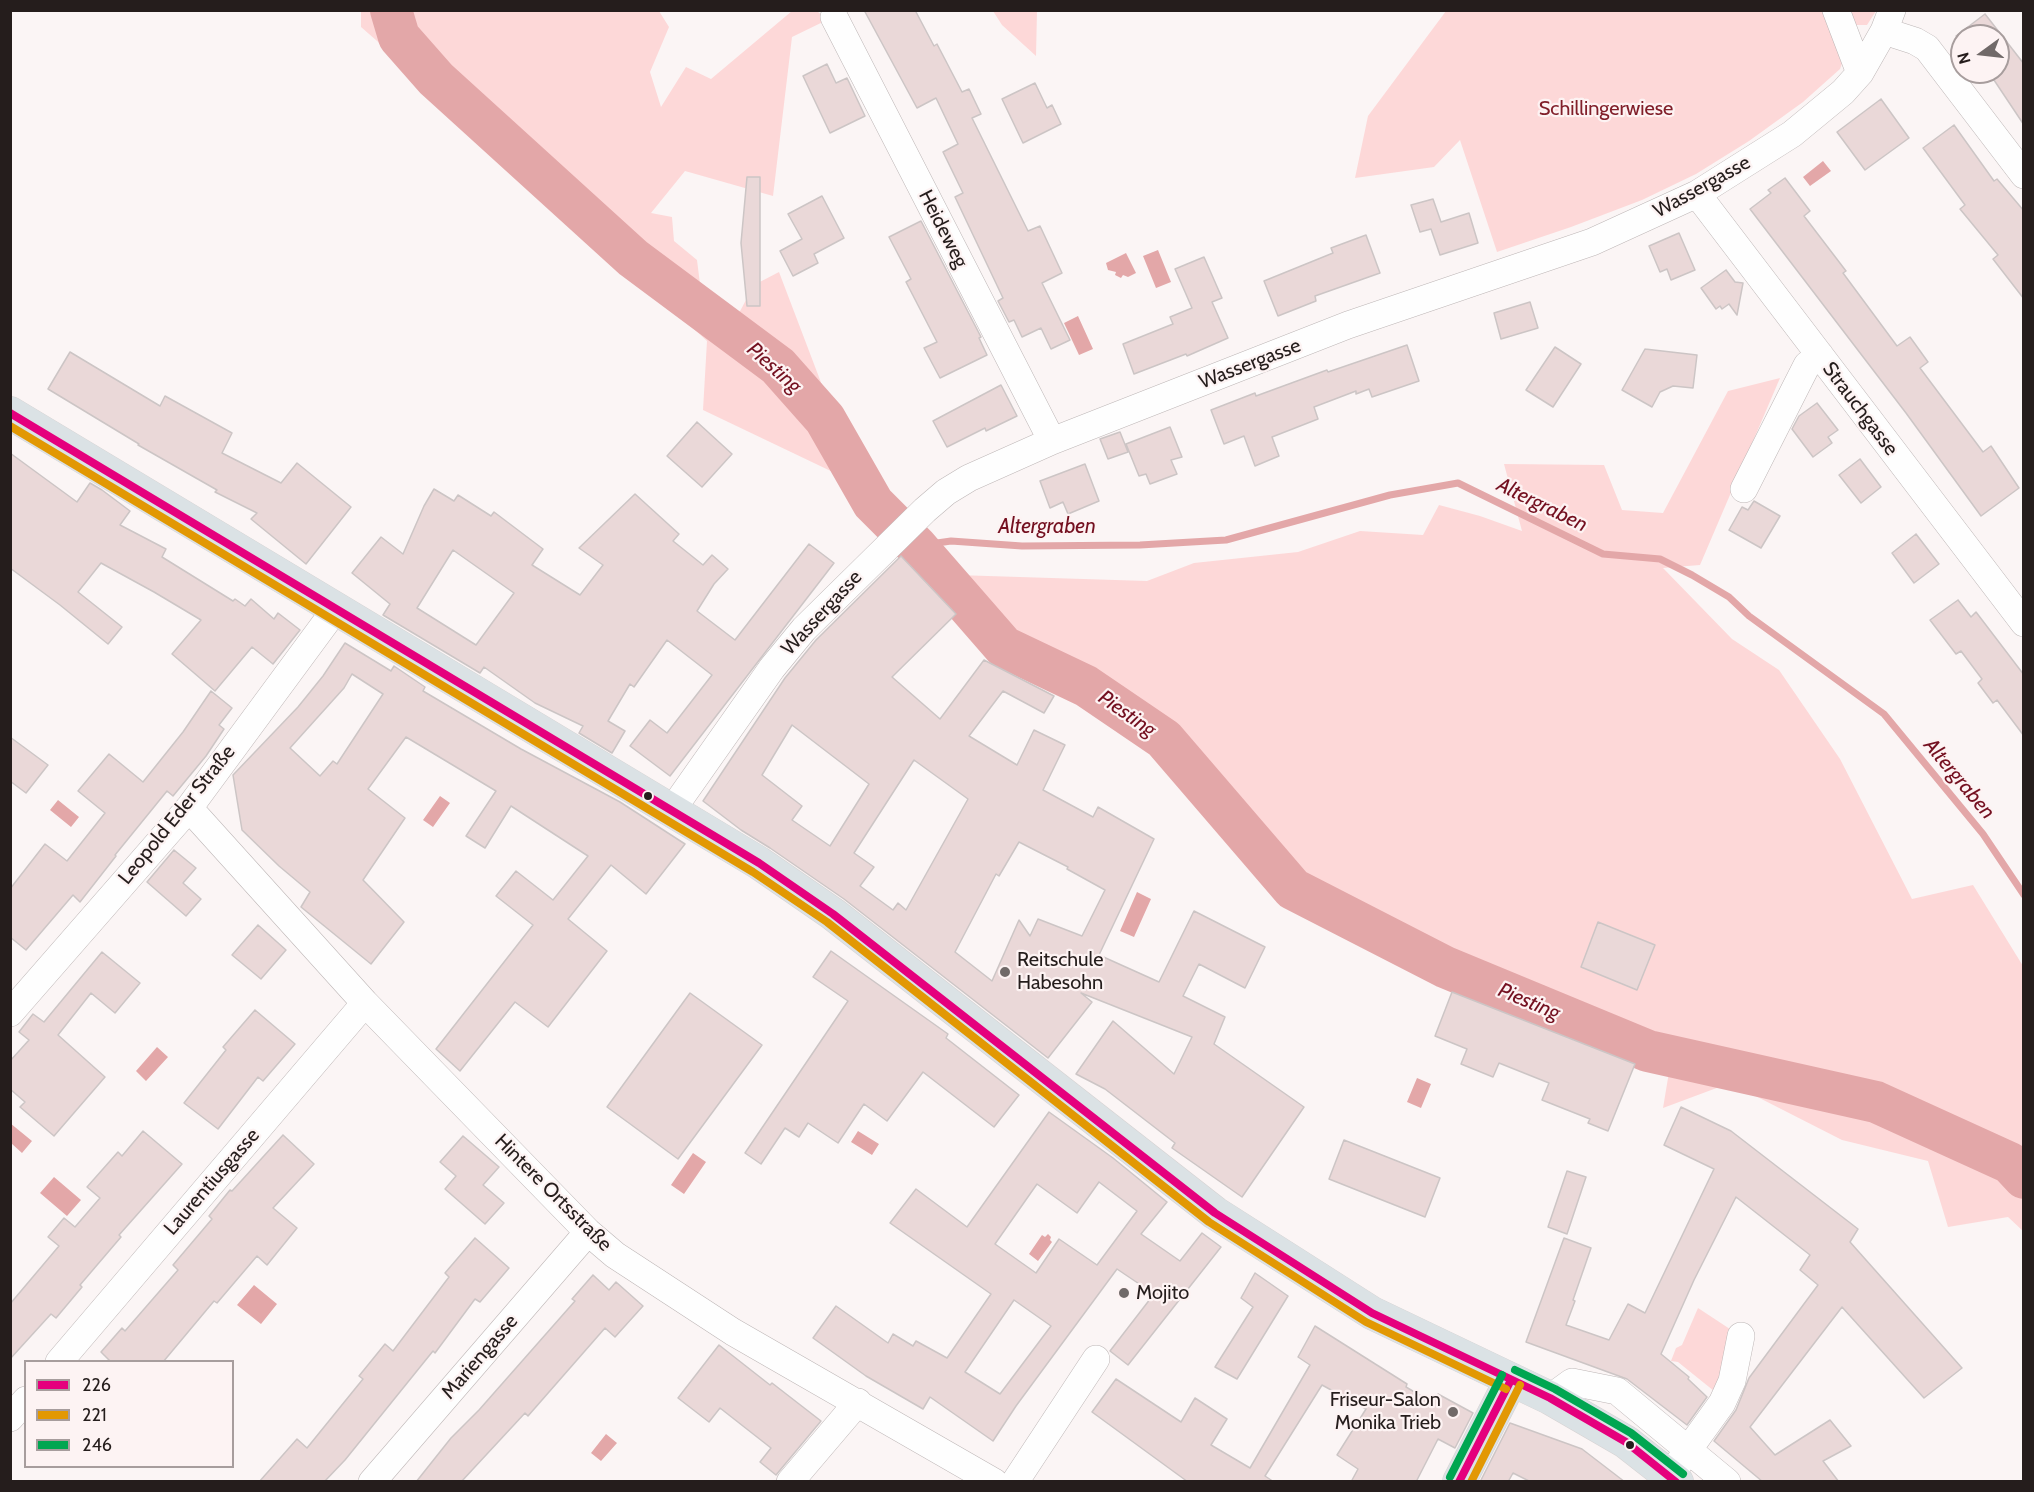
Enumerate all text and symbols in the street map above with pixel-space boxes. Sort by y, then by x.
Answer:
north arrow [1950,24,2010,84]
text: N [1953,50,1975,66]
park label: Schillingerwiese [1539,97,1673,121]
street label: Wassergasse [1649,151,1755,223]
street label: Heideweg [913,186,973,272]
street label: Wassergasse [1196,334,1304,394]
water label: Piesting [741,337,807,399]
street label: Strauchgasse [1817,358,1903,460]
water label: Altergraben [1493,472,1591,538]
water label: Altergraben [998,514,1096,540]
street label: Wassergasse [777,566,867,660]
water label: Piesting [1093,685,1161,743]
water label: Altergraben [1918,734,2000,824]
street label: Leopold Eder Straße [114,741,240,889]
unlabelled marker [642,790,654,802]
place label: Reitschule Habesohn [1017,948,1103,995]
marker: Reitschule Habesohn [998,965,1012,979]
water label: Piesting [1494,978,1564,1026]
street label: Laurentiusgasse [159,1124,265,1240]
street label: Hintere Ortsstraße [489,1129,617,1257]
place label: Mojito [1136,1281,1189,1305]
marker: Mojito [1117,1286,1131,1300]
street label: Mariengasse [437,1310,523,1404]
legend [24,1360,234,1468]
text: 226 [82,1374,111,1396]
place label: Friseur-Salon Monika Trieb [1330,1388,1441,1435]
text: 221 [82,1404,107,1426]
marker: Friseur-Salon Monika Trieb [1446,1405,1460,1419]
text: 246 [82,1434,112,1456]
unlabelled marker [1624,1439,1636,1451]

